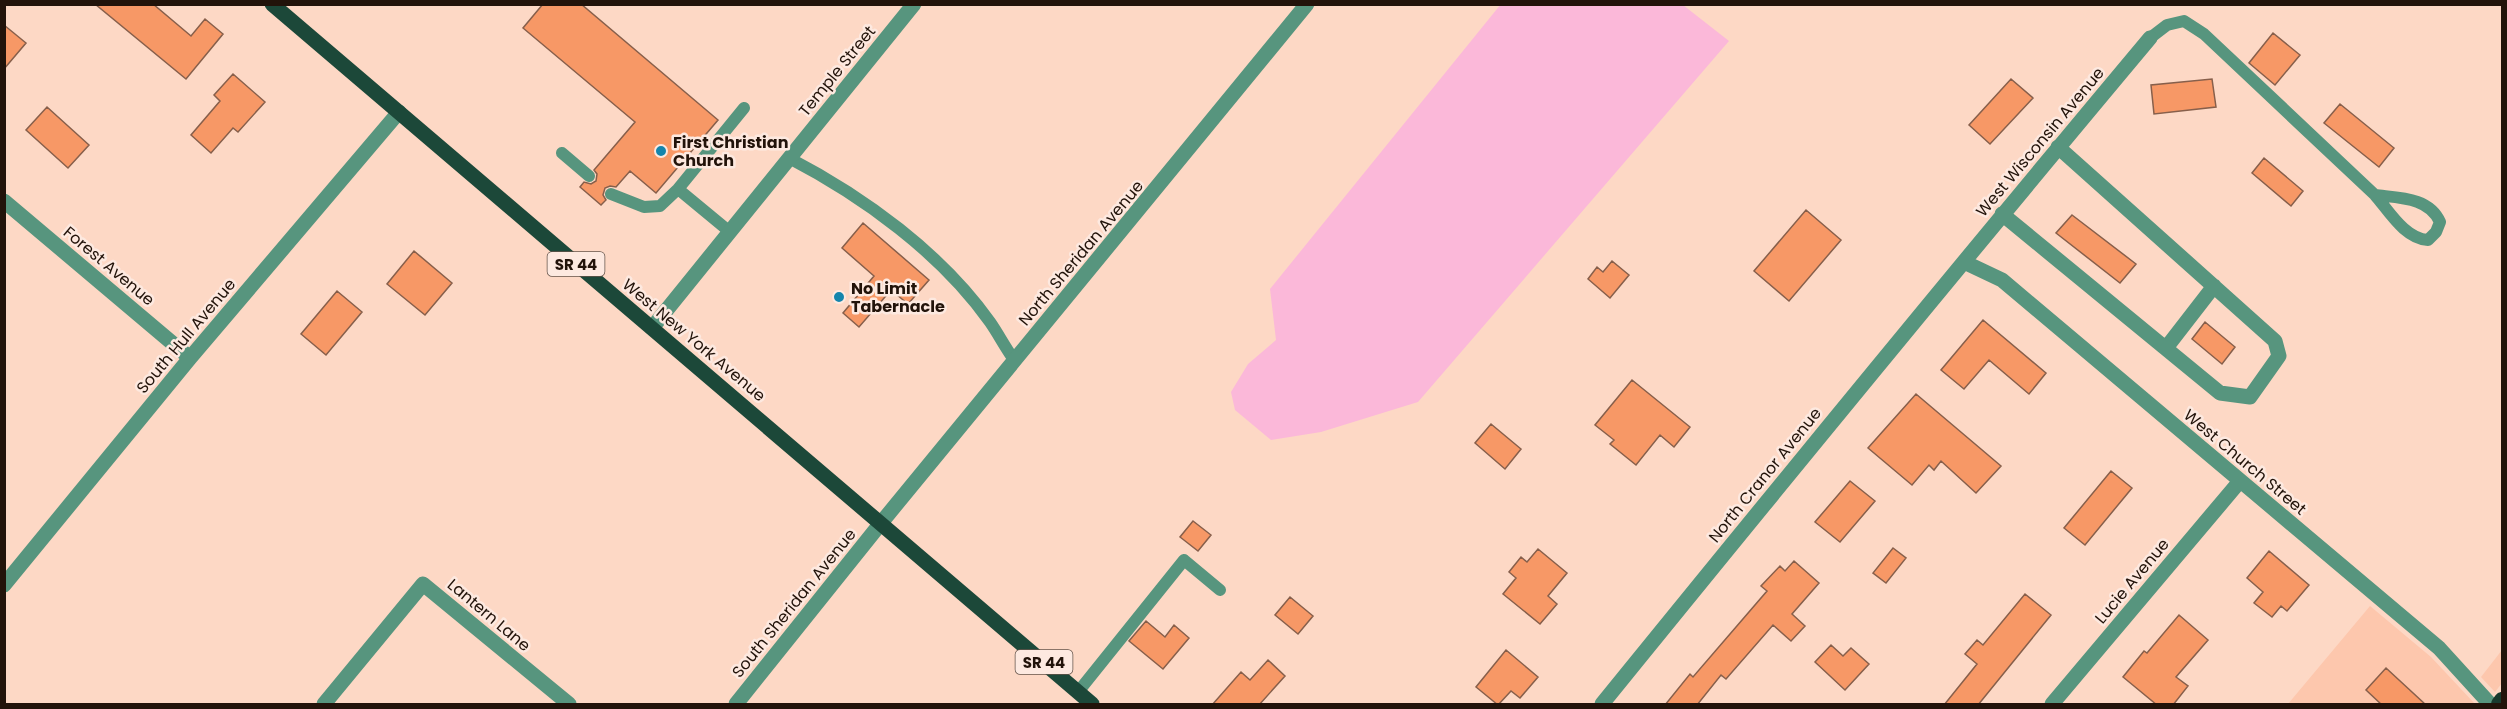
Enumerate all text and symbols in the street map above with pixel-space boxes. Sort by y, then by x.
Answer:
street label: Temple Street [793,21,881,121]
street label: West Wisconsin Avenue [1970,62,2110,222]
place label: First Christian Church [673,131,788,172]
marker: First Christian Church [654,144,668,158]
street label: North Sheridan Avenue [1013,175,1149,331]
street label: Forest Avenue [58,221,160,311]
road number: SR 44 [548,252,604,276]
street label: South Hull Avenue [131,273,241,398]
street label: West New York Avenue [617,273,771,407]
place label: No Limit Tabernacle [851,277,945,318]
marker: No Limit Tabernacle [832,290,846,304]
street label: North Cranor Avenue [1703,403,1827,547]
street label: West Church Street [2179,404,2311,520]
street label: South Sheridan Avenue [727,523,861,682]
street label: Lucie Avenue [2089,533,2175,629]
street label: Lantern Lane [443,573,536,657]
road number: SR 44 [1016,650,1072,674]

